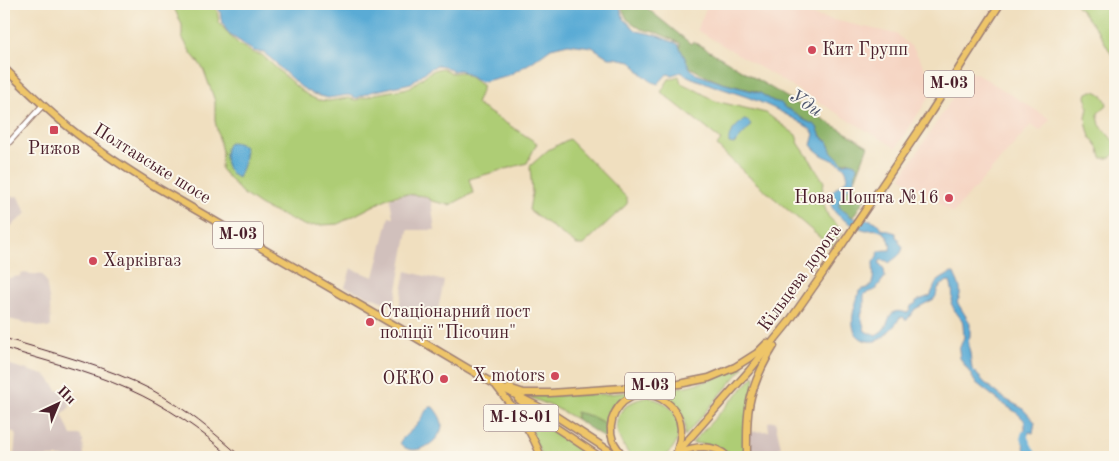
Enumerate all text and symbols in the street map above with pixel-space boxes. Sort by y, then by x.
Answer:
place label: Кит Групп [822,41,908,59]
marker: Кит Групп [806,44,818,56]
road number: М-03 [924,70,974,98]
water label: Уди [785,86,825,122]
street label: Полтавське шосе [90,121,214,207]
marker: Рижов [48,124,60,136]
place label: Рижов [28,140,80,158]
place label: Нова Пошта №16 [794,189,939,207]
marker: Нова Пошта №16 [943,192,955,204]
street label: Кільцева дорога [755,221,845,335]
road number: М-03 [213,222,263,248]
place label: Харківгаз [103,252,181,270]
marker: Харківгаз [87,255,99,267]
place label: Стаціонарний пост поліції "Пісочин" [380,303,531,342]
marker: Стаціонарний пост поліції "Пісочин" [364,316,376,328]
place label: Х motors [473,367,545,385]
place label: ОККО [383,370,434,388]
marker: Х motors [549,370,561,382]
road number: М-03 [625,372,675,400]
marker: ОККО [438,373,450,385]
north arrow [32,378,82,428]
text: Пн [55,384,78,407]
road number: М-18-01 [484,404,558,432]

